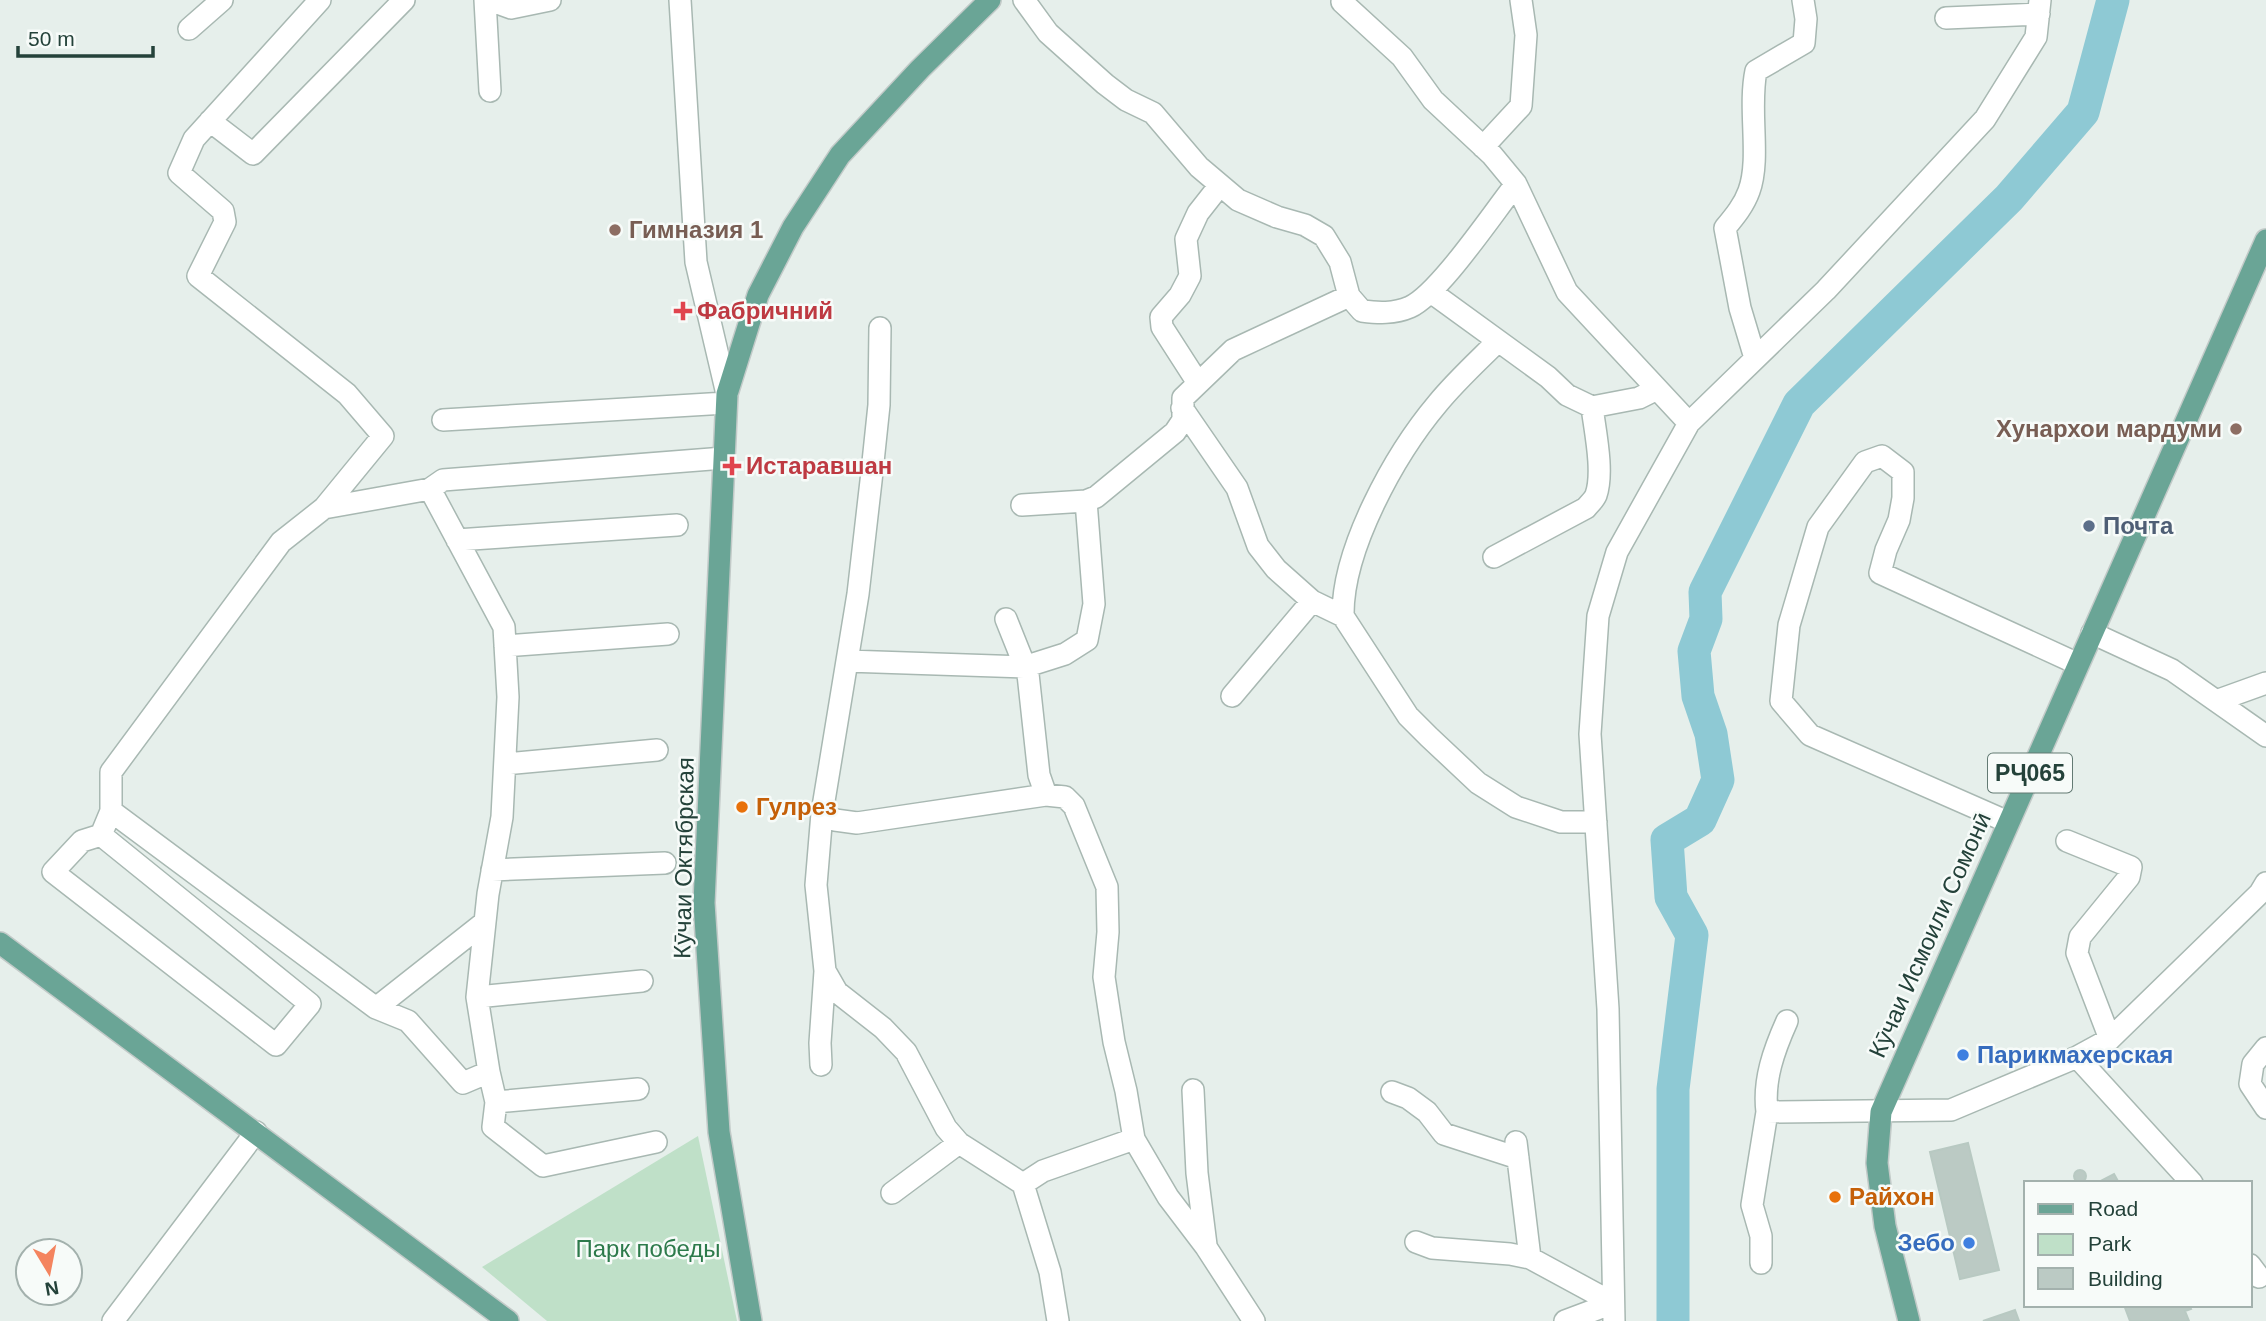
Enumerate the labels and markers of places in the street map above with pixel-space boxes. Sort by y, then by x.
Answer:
place label: Гимназия 1 [629,216,763,243]
marker: Гимназия 1 [607,222,623,238]
place label: Фабричний [697,297,833,324]
marker: Фабричний [675,303,691,319]
place label: Хунархои мардуми [1996,415,2222,442]
marker: Хунархои мардуми [2228,421,2244,437]
place label: Истаравшан [746,452,892,479]
marker: Истаравшан [724,458,740,474]
place label: Почта [2103,512,2174,539]
marker: Почта [2081,518,2097,534]
place label: Гулрез [756,793,837,820]
marker: Гулрез [734,799,750,815]
place label: Парикмахерская [1977,1041,2173,1068]
marker: Парикмахерская [1955,1047,1971,1063]
place label: Райхон [1849,1183,1935,1210]
marker: Райхон [1827,1189,1843,1205]
place label: Зебо [1897,1229,1955,1256]
marker: Зебо [1961,1235,1977,1251]

